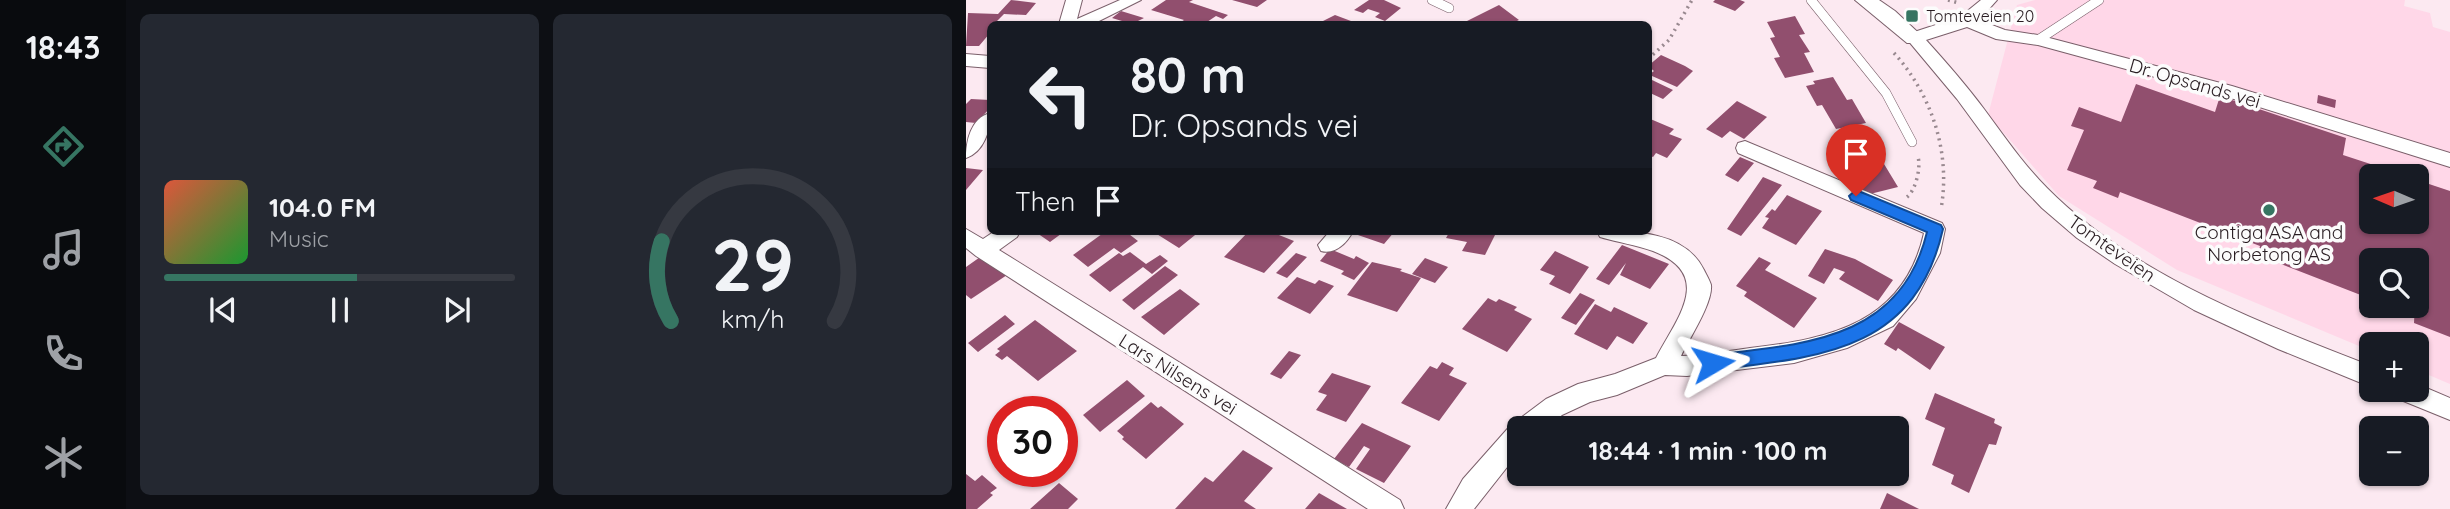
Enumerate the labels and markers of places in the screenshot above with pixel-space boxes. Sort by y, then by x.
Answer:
place label: Tomteveien 20 [1926,6,2034,26]
marker: Tomteveien 20 [1904,8,1920,24]
pin [1826,124,1886,196]
marker: Contiga ASA and Norbetong AS [2261,202,2277,218]
place label: Contiga ASA and Norbetong AS [2195,220,2343,266]

